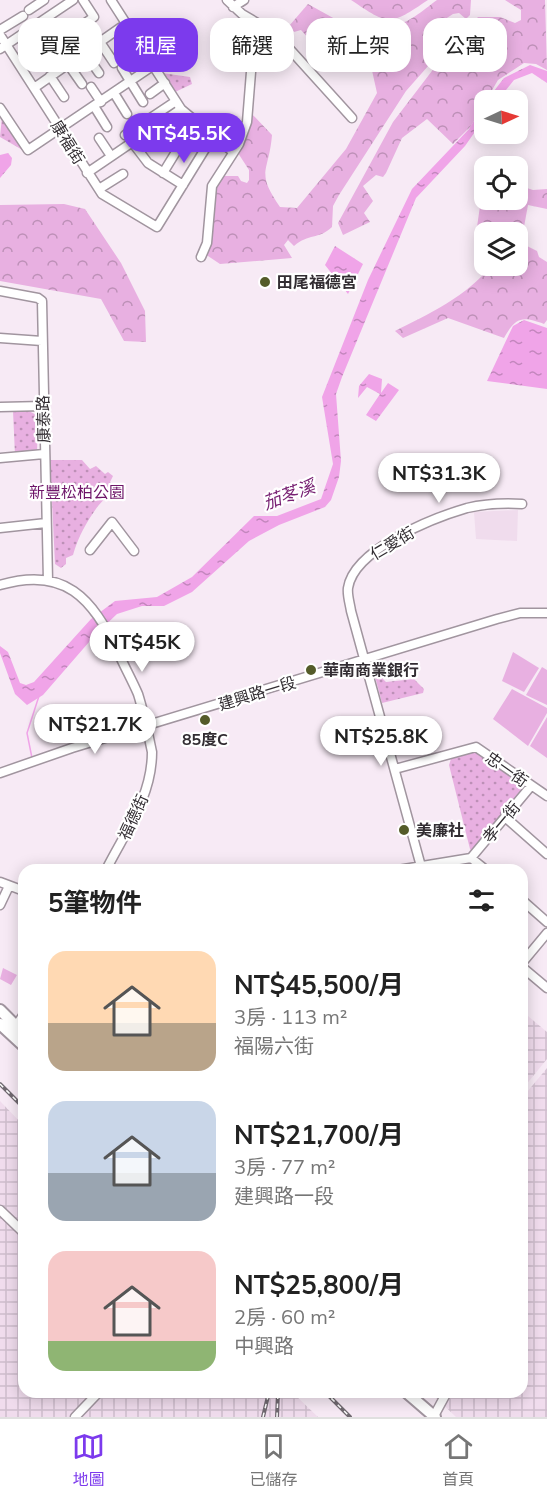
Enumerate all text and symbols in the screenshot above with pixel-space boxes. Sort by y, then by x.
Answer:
chip: 買屋 [18,18,102,72]
chip: 租屋 [114,18,198,72]
chip: 篩選 [210,18,294,72]
chip: 新上架 [306,18,411,72]
chip: 公寓 [423,18,507,72]
north arrow [474,90,528,144]
map controls [474,90,528,276]
pin: NT$45.5K [122,113,246,164]
street label: 康福街 [47,116,89,168]
text: NT$45.5K [137,120,231,145]
button: locate [474,156,528,210]
button: layers [474,222,528,276]
place label: 田尾福德宮 [277,272,357,292]
marker: 田尾福德宮 [258,275,272,289]
street label: 康泰路 [33,395,53,443]
pin: NT$31.3K [377,453,501,504]
text: NT$31.3K [392,460,486,485]
water label: 茄苳溪 [260,473,321,515]
park label: 新豐松柏公園 [29,482,125,502]
street label: 仁愛街 [366,522,418,564]
pin: NT$45K [93,622,191,673]
text: NT$45K [104,629,180,654]
place label: 華南商業銀行 [323,660,419,680]
marker: 華南商業銀行 [304,663,318,677]
street label: 建興路一段 [216,672,298,714]
pin: NT$21.7K [33,704,157,755]
text: NT$21.7K [48,711,142,736]
marker: 85度C [198,713,212,727]
pin: NT$25.8K [319,716,443,767]
text: NT$25.8K [334,723,428,748]
place label: 85度C [182,729,228,749]
street label: 忠一街 [482,747,532,791]
street label: 福德街 [114,791,152,843]
street label: 孝一街 [478,797,524,847]
place label: 美廉社 [416,820,464,840]
marker: 美廉社 [397,823,411,837]
icon: filters [465,884,498,917]
text: 5筆物件 [48,886,142,919]
text: NT$45,500/月 [234,968,404,1001]
icon: home [96,975,168,1047]
text: 3房 · 113 m² [234,1004,347,1029]
text: 福陽六街 [234,1033,314,1058]
text: NT$21,700/月 [234,1118,404,1151]
icon: home [96,1125,168,1197]
text: 3房 · 77 m² [234,1154,335,1179]
text: 建興路一段 [234,1183,334,1208]
text: NT$25,800/月 [234,1268,404,1301]
icon: home [96,1275,168,1347]
text: 2房 · 60 m² [234,1304,335,1329]
text: 中興路 [234,1333,294,1358]
tab: 地圖 [72,1430,105,1490]
tab: 已儲存 [249,1430,298,1490]
tab: 首頁 [442,1430,475,1490]

